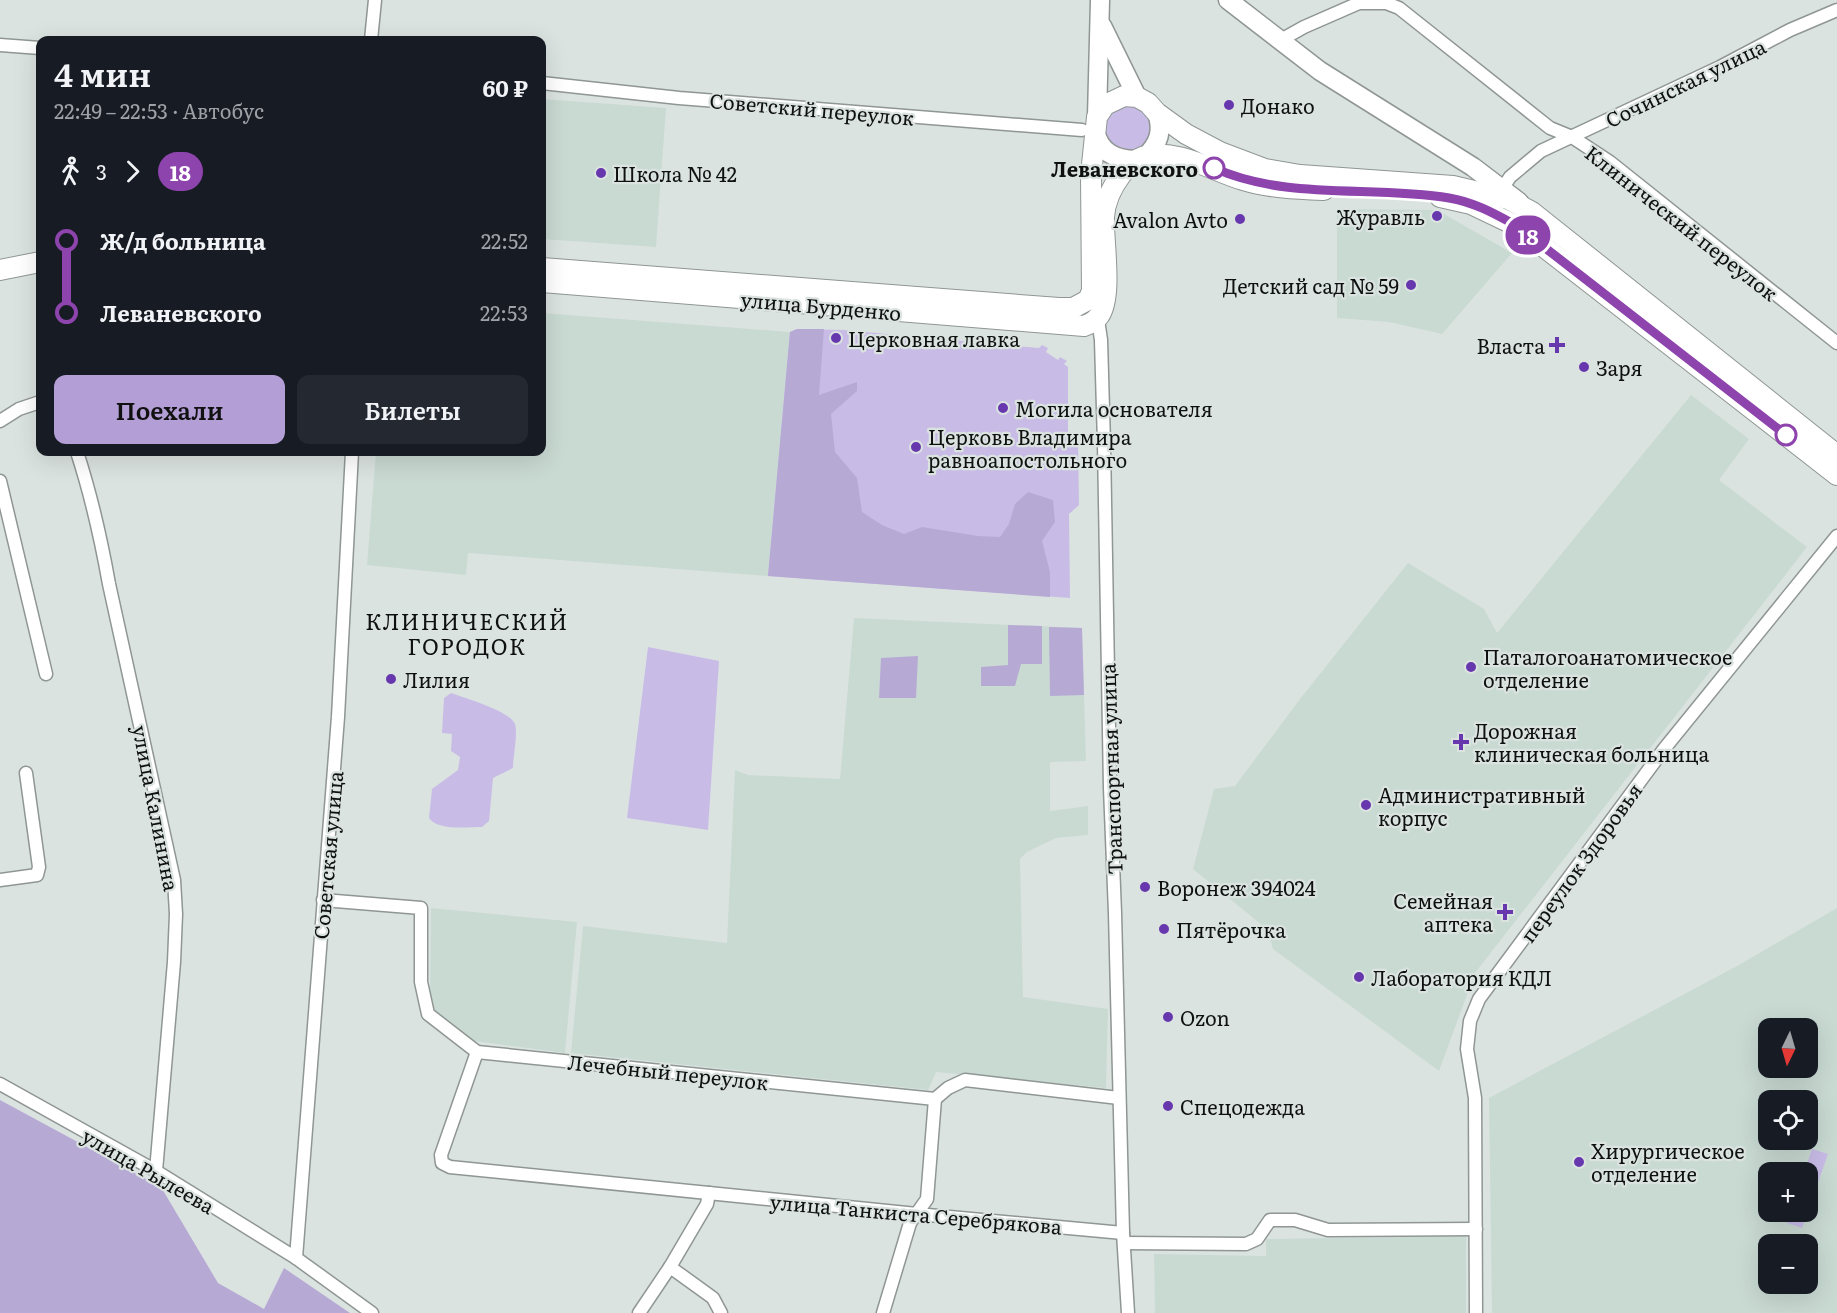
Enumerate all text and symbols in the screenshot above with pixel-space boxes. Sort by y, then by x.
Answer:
street label: Сочинская улица [1600,30,1771,134]
text: 4 мин [54,48,151,97]
text: 60 ₽ [483,71,528,104]
street label: Советский переулок [709,84,916,132]
place label: Донако [1241,90,1315,120]
text: 22:49 – 22:53 · Автобус [54,95,264,125]
marker: Донако [1222,98,1236,112]
street label: Клинический переулок [1579,137,1785,307]
place label: Леваневского [1051,153,1198,183]
icon: walk [54,155,87,188]
icon: forward [116,155,149,188]
text: 3 [96,156,107,186]
text: 18 [170,156,191,187]
marker: Леваневского [1203,157,1225,179]
place label: Школа № 42 [613,158,737,188]
marker: Школа № 42 [594,166,608,180]
place label: Журавль [1336,201,1425,231]
place label: Avalon Avto [1113,204,1228,234]
marker: Журавль [1430,209,1444,223]
marker: Avalon Avto [1233,212,1247,226]
line badge: 18 [1501,216,1555,254]
text: 18 [1517,220,1539,251]
text: Ж/д больница [100,224,266,257]
text: 22:52 [481,225,528,255]
place label: Детский сад № 59 [1223,270,1399,300]
marker: Детский сад № 59 [1404,278,1418,292]
street label: улица Бурденко [739,283,903,327]
text: Леваневского [100,296,262,329]
text: 22:53 [480,297,528,327]
place label: Церковная лавка [848,323,1020,353]
place label: Власта [1476,330,1545,360]
marker: Церковная лавка [829,331,843,345]
marker: Власта [1550,338,1564,352]
place label: Заря [1596,352,1643,382]
marker: Заря [1577,360,1591,374]
button: Поехали [54,375,285,444]
button: Билеты [297,375,528,444]
place label: Могила основателя [1015,393,1213,423]
marker: Могила основателя [996,401,1010,415]
place label: Церковь Владимира равноапостольного [928,421,1132,474]
unlabelled marker [1775,424,1797,446]
marker: Церковь Владимира равноапостольного [909,440,923,454]
district label: КЛИНИЧЕСКИЙ ГОРОДОК [365,604,569,662]
place label: Паталогоанатомическое отделение [1483,641,1732,694]
marker: Паталогоанатомическое отделение [1464,660,1478,674]
street label: Транспортная улица [1091,663,1129,875]
place label: Лилия [403,664,470,694]
marker: Лилия [384,672,398,686]
place label: Дорожная клиническая больница [1474,715,1709,768]
street label: улица Калинина [126,722,188,894]
marker: Дорожная клиническая больница [1452,733,1470,751]
street label: Советская улица [305,769,349,940]
street label: переулок Здоровья [1512,776,1648,948]
place label: Административный корпус [1378,779,1585,832]
marker: Административный корпус [1359,798,1373,812]
place label: Воронеж 394024 [1157,872,1316,902]
marker: Воронеж 394024 [1138,880,1152,894]
place label: Семейная аптека [1393,885,1493,938]
marker: Семейная аптека [1498,905,1512,919]
place label: Пятёрочка [1176,914,1286,944]
marker: Пятёрочка [1157,922,1171,936]
place label: Лаборатория КДЛ [1371,962,1552,992]
marker: Лаборатория КДЛ [1352,970,1366,984]
place label: Ozon [1180,1002,1230,1032]
marker: Ozon [1161,1010,1175,1024]
north arrow [1758,1018,1818,1078]
map controls [1758,1018,1818,1294]
street label: Лечебный переулок [566,1046,770,1096]
button: locate [1758,1090,1818,1150]
place label: Спецодежда [1180,1091,1305,1121]
marker: Спецодежда [1161,1099,1175,1113]
street label: улица Рылеева [77,1120,221,1220]
place label: Хирургическое отделение [1591,1135,1745,1188]
marker: Хирургическое отделение [1572,1155,1586,1169]
button: + [1758,1162,1818,1222]
street label: улица Танкиста Серебрякова [769,1185,1063,1241]
button: − [1758,1234,1818,1294]

